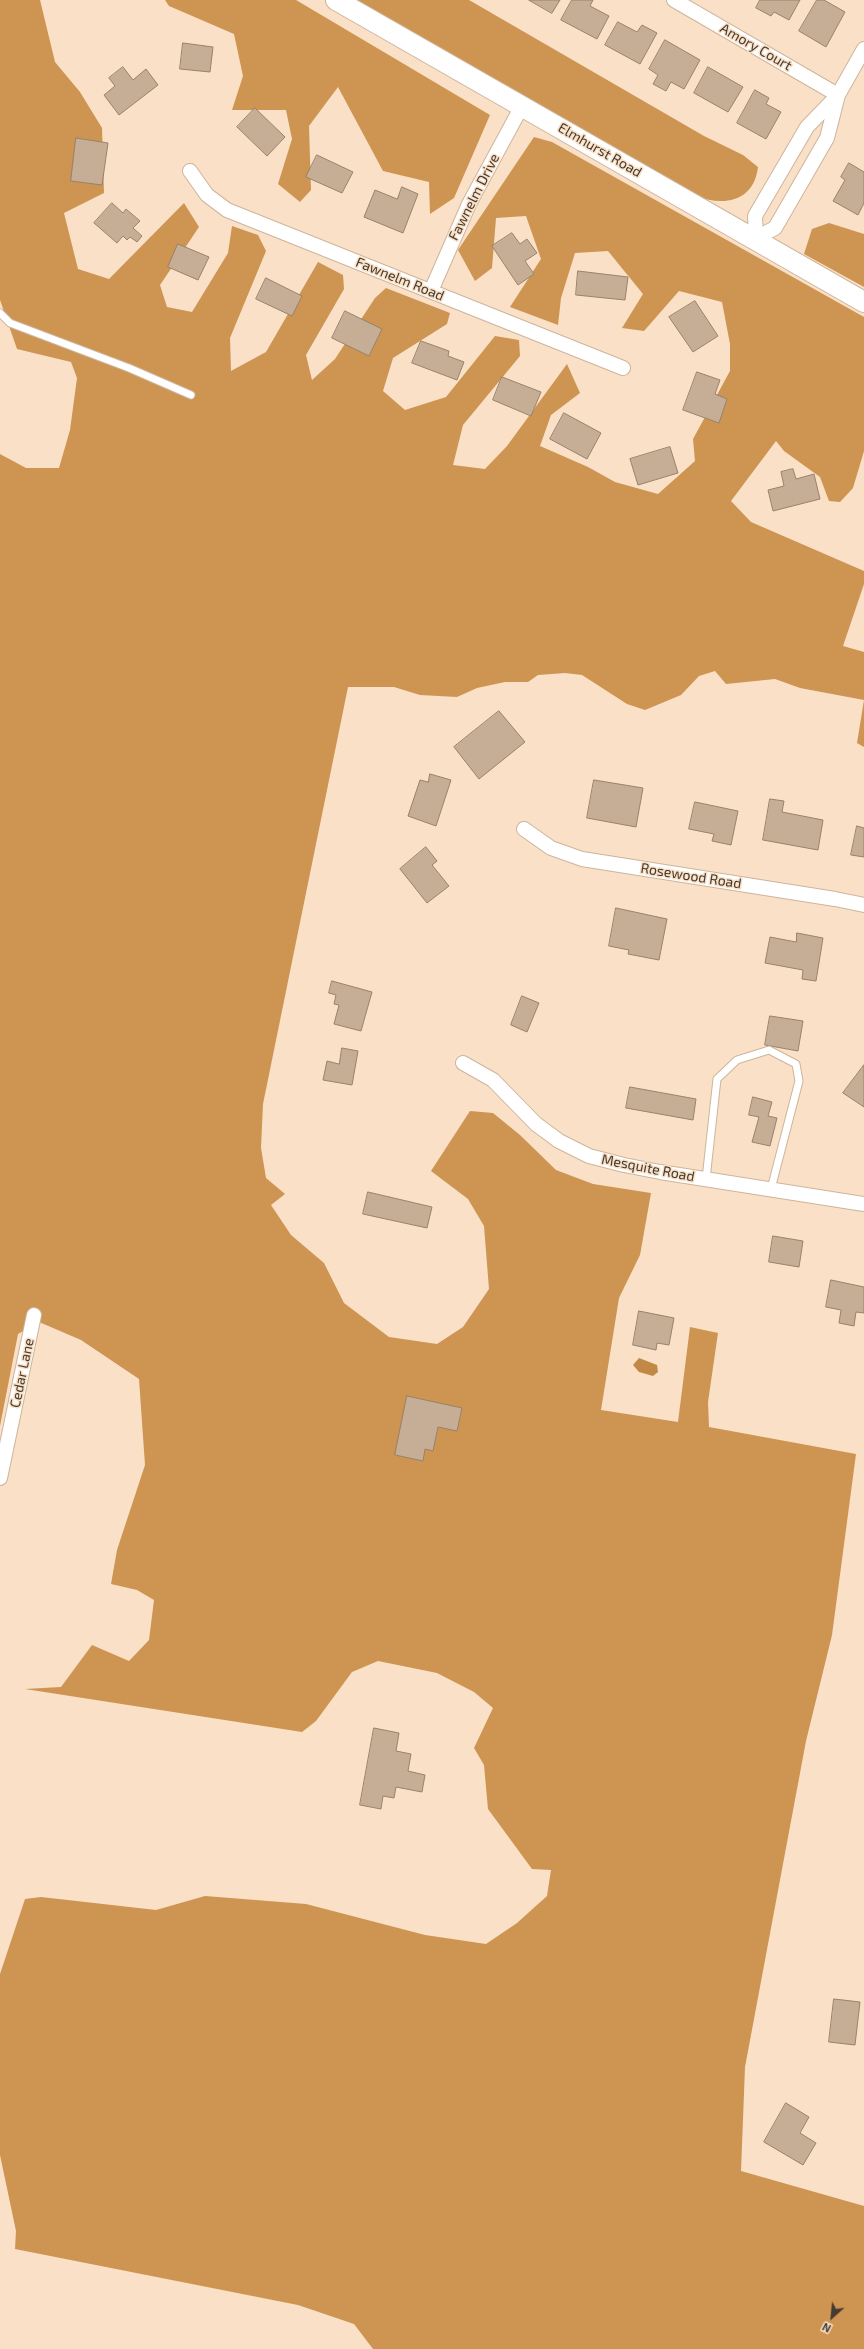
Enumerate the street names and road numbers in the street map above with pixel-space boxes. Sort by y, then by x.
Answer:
street label: Amory Court [717,20,795,74]
street label: Elmhurst Road [555,119,645,181]
street label: Fawnelm Drive [445,151,503,243]
street label: Fawnelm Road [353,254,447,304]
street label: Rosewood Road [639,860,743,892]
street label: Mesquite Road [600,1151,696,1185]
street label: Cedar Lane [6,1337,38,1409]

